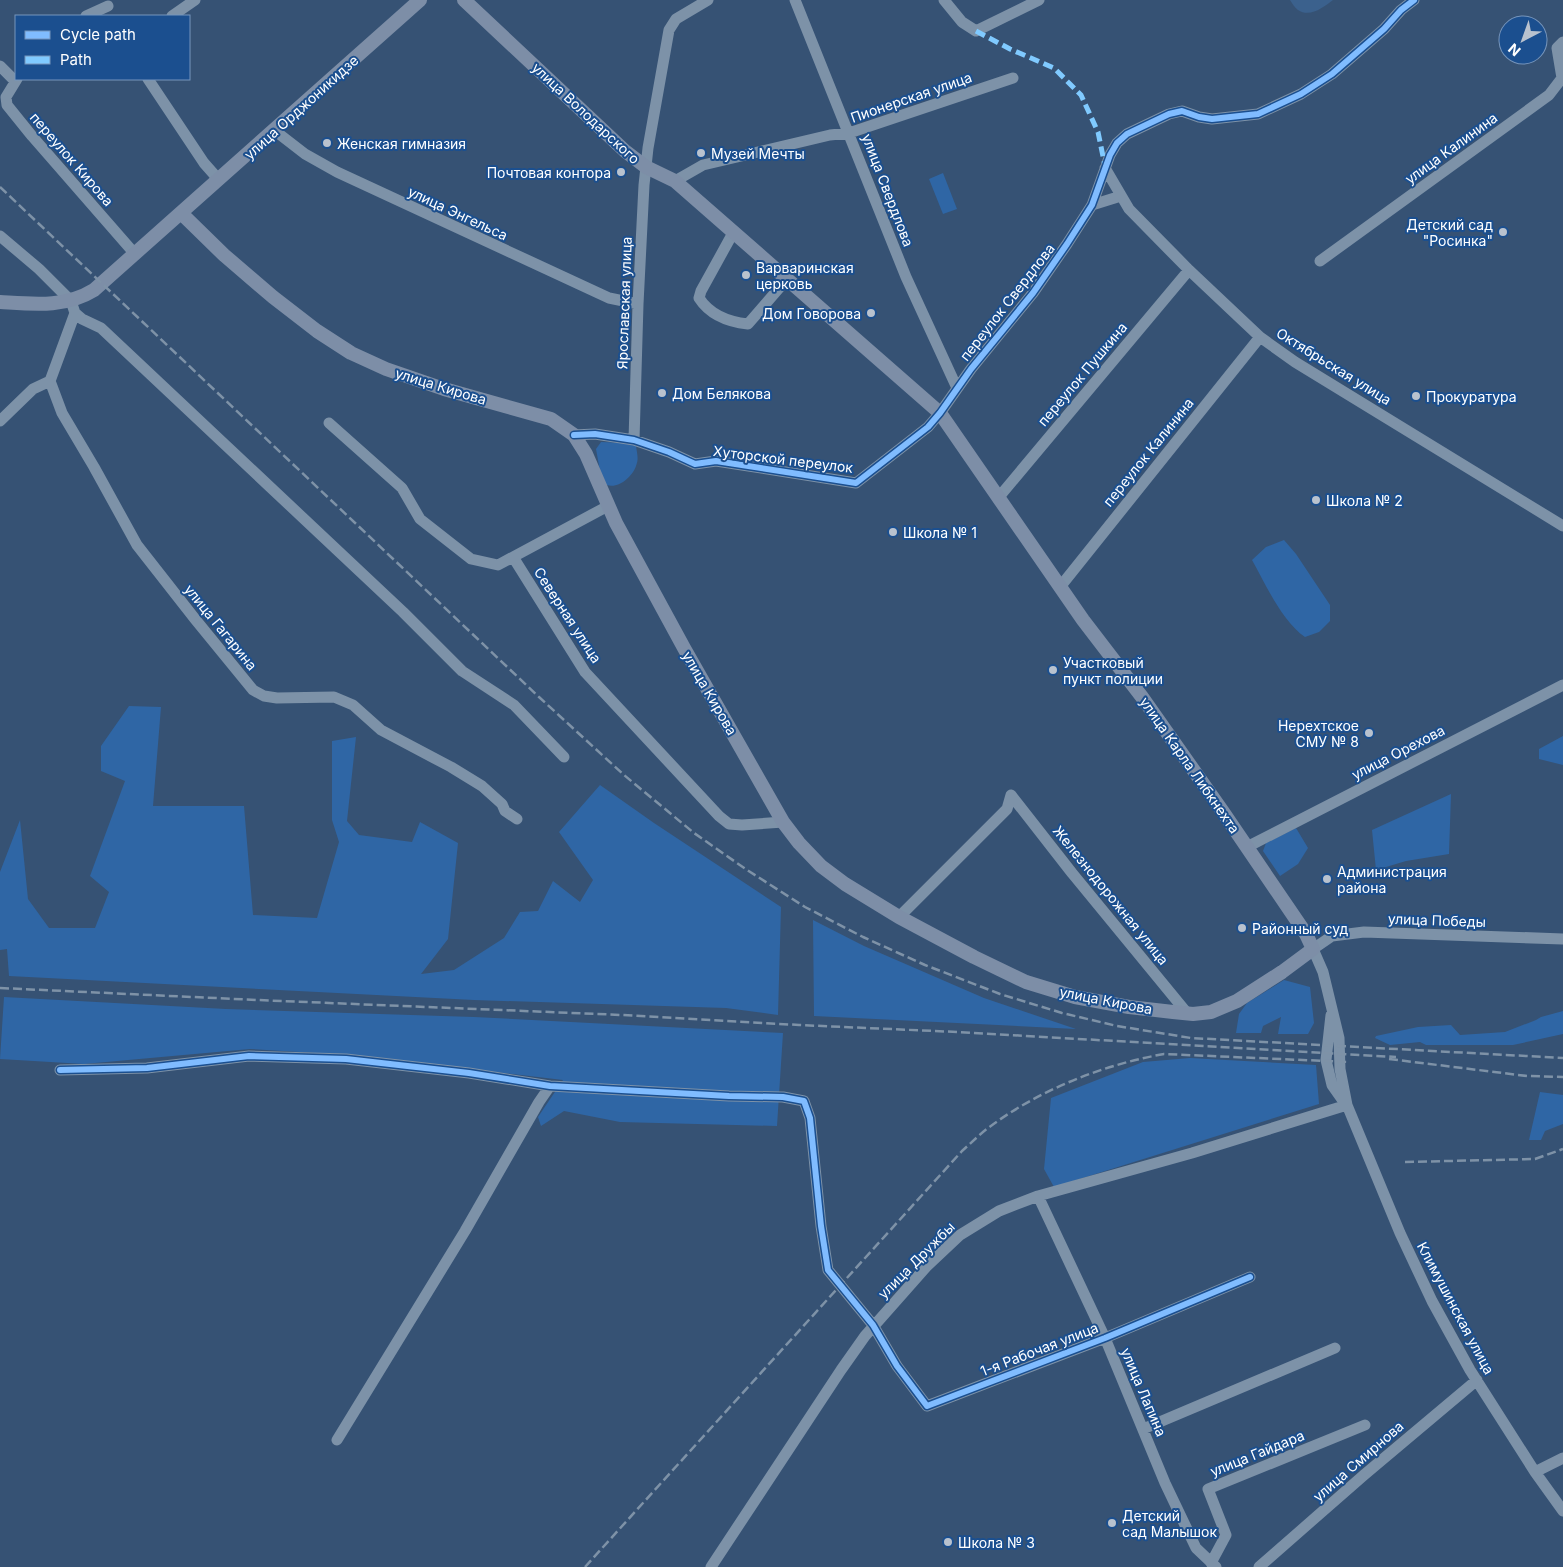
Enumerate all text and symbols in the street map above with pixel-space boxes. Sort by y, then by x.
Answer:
legend [15,15,190,80]
north arrow [1498,15,1548,65]
text: Cycle path [60,25,136,44]
text: N [1505,40,1524,60]
text: Path [60,50,92,69]
street label: улица Орджоникидзе [240,51,362,163]
street label: улица Володарского [529,59,643,167]
street label: Пионерская улица [848,68,974,126]
street label: переулок Кирова [27,109,117,209]
street label: улица Калинина [1401,109,1501,187]
street label: улица Свердлова [859,131,917,249]
place label: Женская гимназия [337,135,466,152]
marker: Женская гимназия [321,137,333,149]
place label: Музей Мечты [711,145,805,162]
marker: Музей Мечты [695,147,707,159]
place label: Почтовая контора [487,164,611,181]
marker: Почтовая контора [615,166,627,178]
street label: улица Энгельса [405,182,511,244]
place label: Детский сад "Росинка" [1406,216,1493,249]
marker: Детский сад "Росинка" [1497,226,1509,238]
street label: Ярославская улица [613,236,635,370]
street label: переулок Свердлова [956,240,1058,364]
place label: Варваринская церковь [756,259,854,292]
marker: Варваринская церковь [740,269,752,281]
place label: Дом Говорова [762,305,861,322]
marker: Дом Говорова [865,307,877,319]
street label: переулок Пушкина [1034,319,1130,429]
street label: Октябрьская улица [1273,324,1395,408]
street label: улица Кирова [393,364,489,408]
place label: Дом Белякова [672,385,771,402]
marker: Дом Белякова [656,387,668,399]
place label: Прокуратура [1426,388,1517,405]
marker: Прокуратура [1410,390,1422,402]
street label: переулок Калинина [1099,394,1197,510]
street label: Хуторской переулок [712,442,854,476]
place label: Школа № 2 [1326,492,1403,509]
marker: Школа № 2 [1310,494,1322,506]
place label: Школа № 1 [903,524,977,541]
marker: Школа № 1 [887,526,899,538]
street label: Северная улица [531,564,605,666]
street label: улица Гагарина [181,581,261,673]
street label: улица Кирова [679,648,741,738]
place label: Участковый пункт полиции [1063,654,1163,687]
marker: Участковый пункт полиции [1047,664,1059,676]
street label: улица Карла Либкнехта [1136,694,1244,836]
place label: Нерехтское СМУ № 8 [1278,717,1359,750]
street label: улица Орехова [1349,721,1447,783]
marker: Нерехтское СМУ № 8 [1363,727,1375,739]
street label: Железнодорожная улица [1050,822,1172,968]
place label: Администрация района [1337,863,1447,896]
marker: Администрация района [1321,873,1333,885]
street label: улица Победы [1388,910,1486,930]
place label: Районный суд [1252,920,1349,937]
marker: Районный суд [1236,922,1248,934]
street label: улица Кирова [1058,983,1154,1017]
street label: улица Дружбы [874,1218,958,1302]
street label: Климушинская улица [1414,1239,1498,1377]
street label: 1-я Рабочая улица [978,1319,1100,1379]
street label: улица Лапина [1118,1345,1170,1439]
street label: улица Смирнова [1309,1417,1407,1505]
street label: улица Гайдара [1207,1426,1307,1480]
place label: Детский сад Малышок [1122,1507,1218,1540]
marker: Детский сад Малышок [1106,1517,1118,1529]
place label: Школа № 3 [958,1534,1035,1551]
marker: Школа № 3 [942,1536,954,1548]

